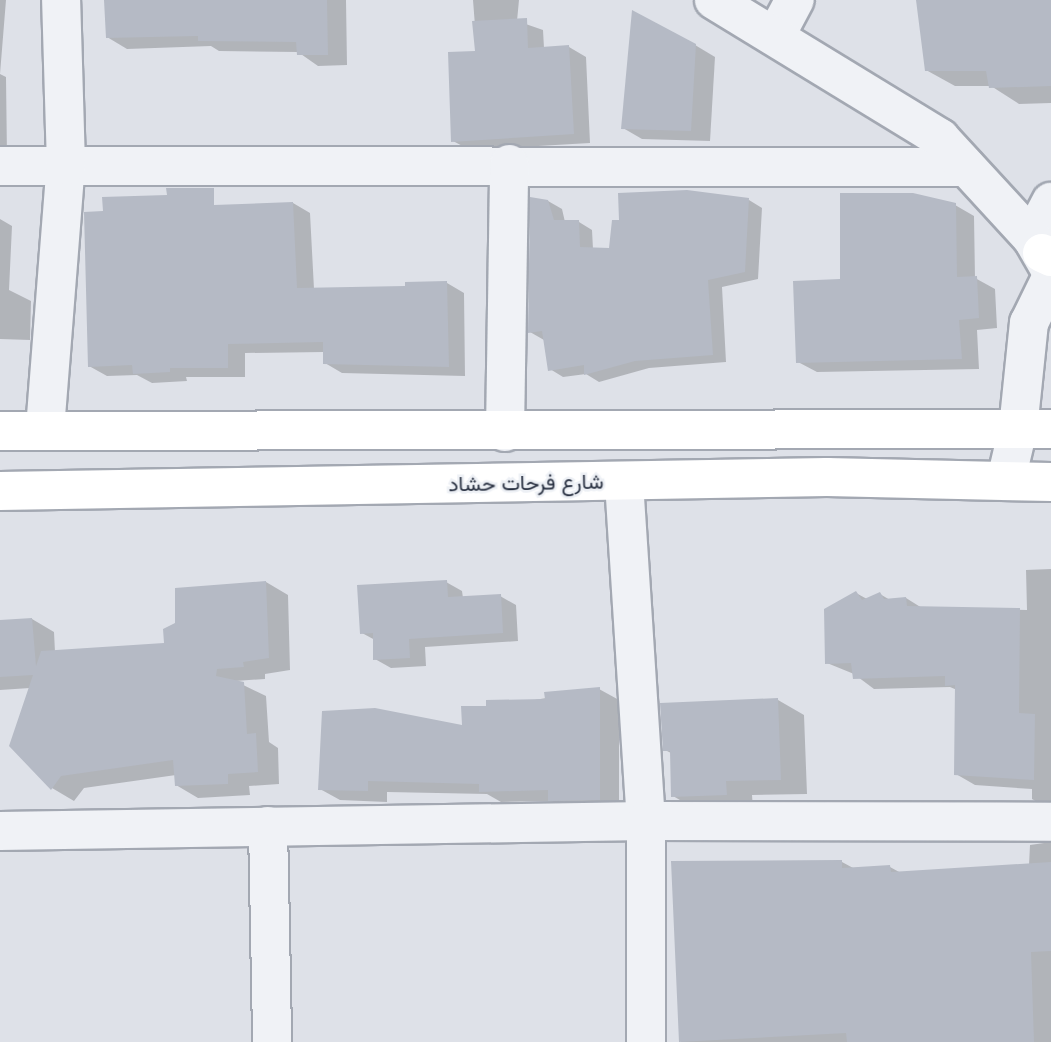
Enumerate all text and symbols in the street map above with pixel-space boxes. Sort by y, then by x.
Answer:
street label: شارع فرحات حشاد [448,469,604,497]

